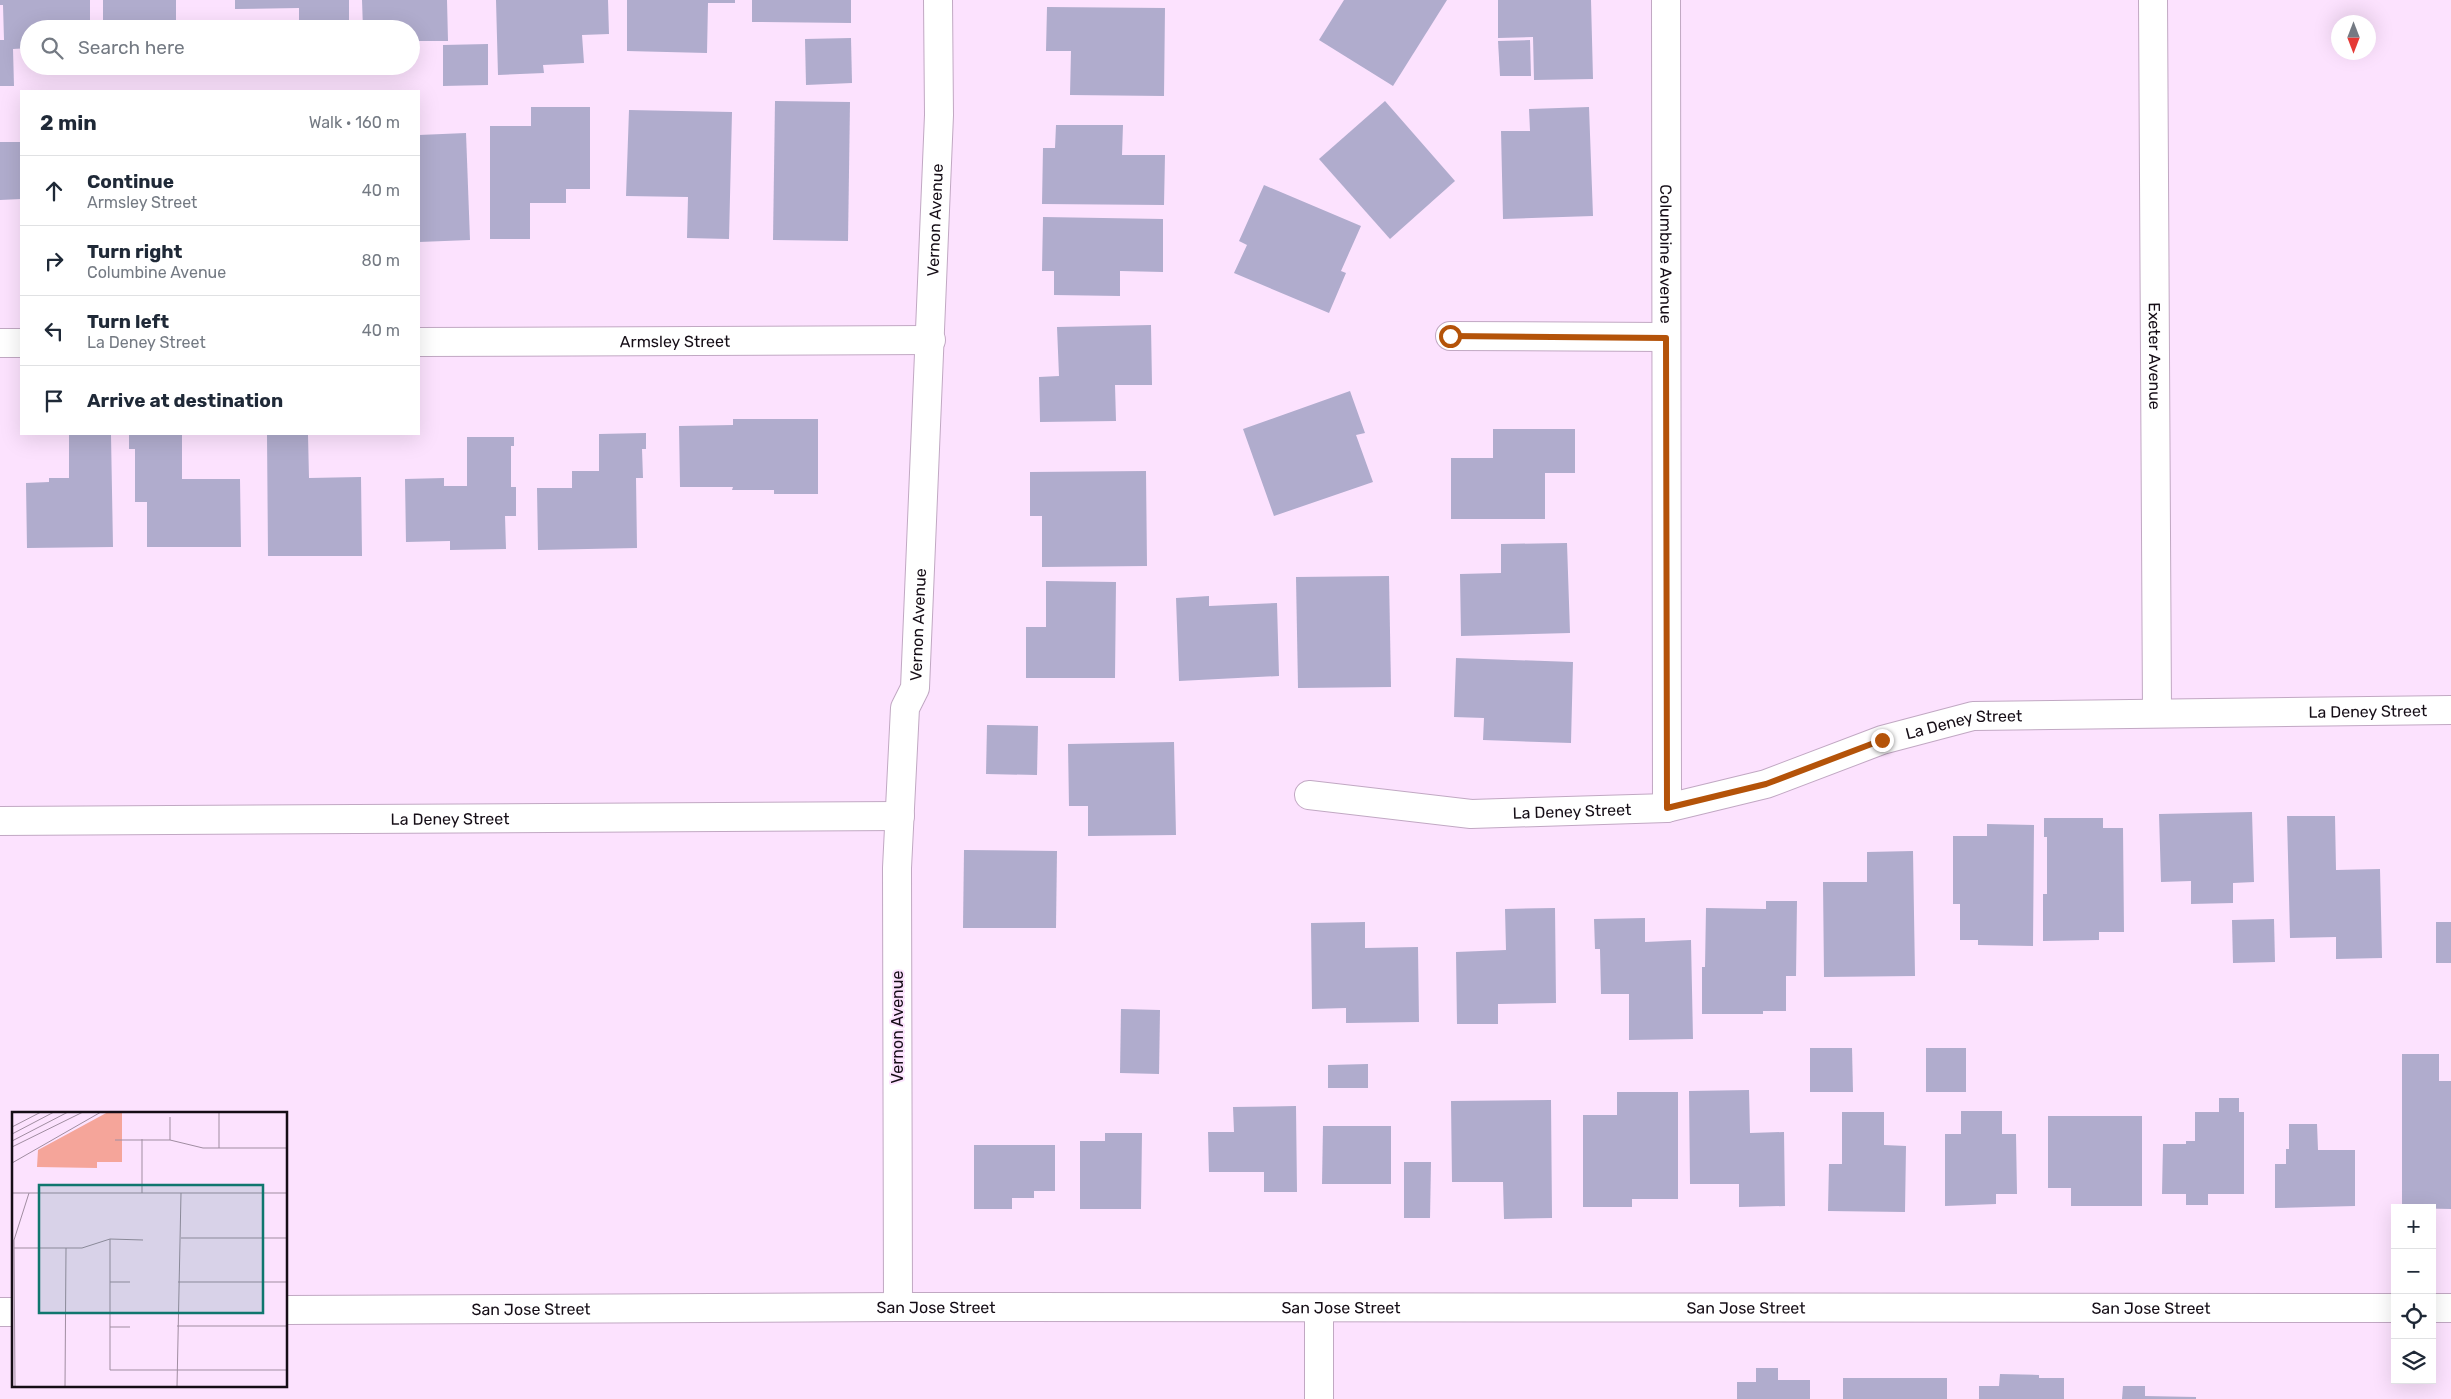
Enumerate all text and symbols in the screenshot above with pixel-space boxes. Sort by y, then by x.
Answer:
north arrow [2331,15,2376,60]
search box [20,20,420,75]
icon: search [38,34,66,62]
text: Search here [78,36,185,59]
text: 2 min [40,110,97,135]
text: Walk · 160 m [309,113,400,132]
street label: Vernon Avenue [923,163,947,277]
text: Continue [87,170,174,193]
icon: ahead [40,177,68,205]
text: 40 m [362,181,400,200]
street label: Columbine Avenue [1656,184,1675,324]
text: Armsley Street [87,193,197,212]
text: Turn right [87,240,182,263]
icon: right [40,247,68,275]
text: 80 m [362,251,400,270]
text: Columbine Avenue [87,263,226,282]
street label: Exeter Avenue [2145,302,2164,410]
text: Turn left [87,310,169,333]
icon: left [40,317,68,345]
text: 40 m [362,321,400,340]
route start [1439,325,1462,348]
street label: Armsley Street [620,332,730,351]
text: La Deney Street [87,333,206,352]
icon: arrive [40,387,68,415]
text: Arrive at destination [87,389,283,412]
street label: Vernon Avenue [906,568,930,681]
street label: La Deney Street [2308,701,2427,722]
street label: La Deney Street [1903,706,2022,743]
route end [1871,729,1894,752]
street label: La Deney Street [1512,800,1632,823]
street label: La Deney Street [391,809,509,829]
street label: Vernon Avenue [888,971,907,1083]
inset map [12,1112,288,1386]
map controls [2391,1204,2436,1384]
button: + [2391,1204,2436,1249]
button: − [2391,1249,2436,1294]
button: locate [2391,1294,2436,1339]
street label: San Jose Street [876,1298,996,1317]
street label: San Jose Street [1281,1298,1401,1317]
street label: San Jose Street [1686,1299,1806,1318]
street label: San Jose Street [2091,1299,2211,1318]
street label: San Jose Street [471,1300,591,1319]
button: layers [2391,1339,2436,1384]

